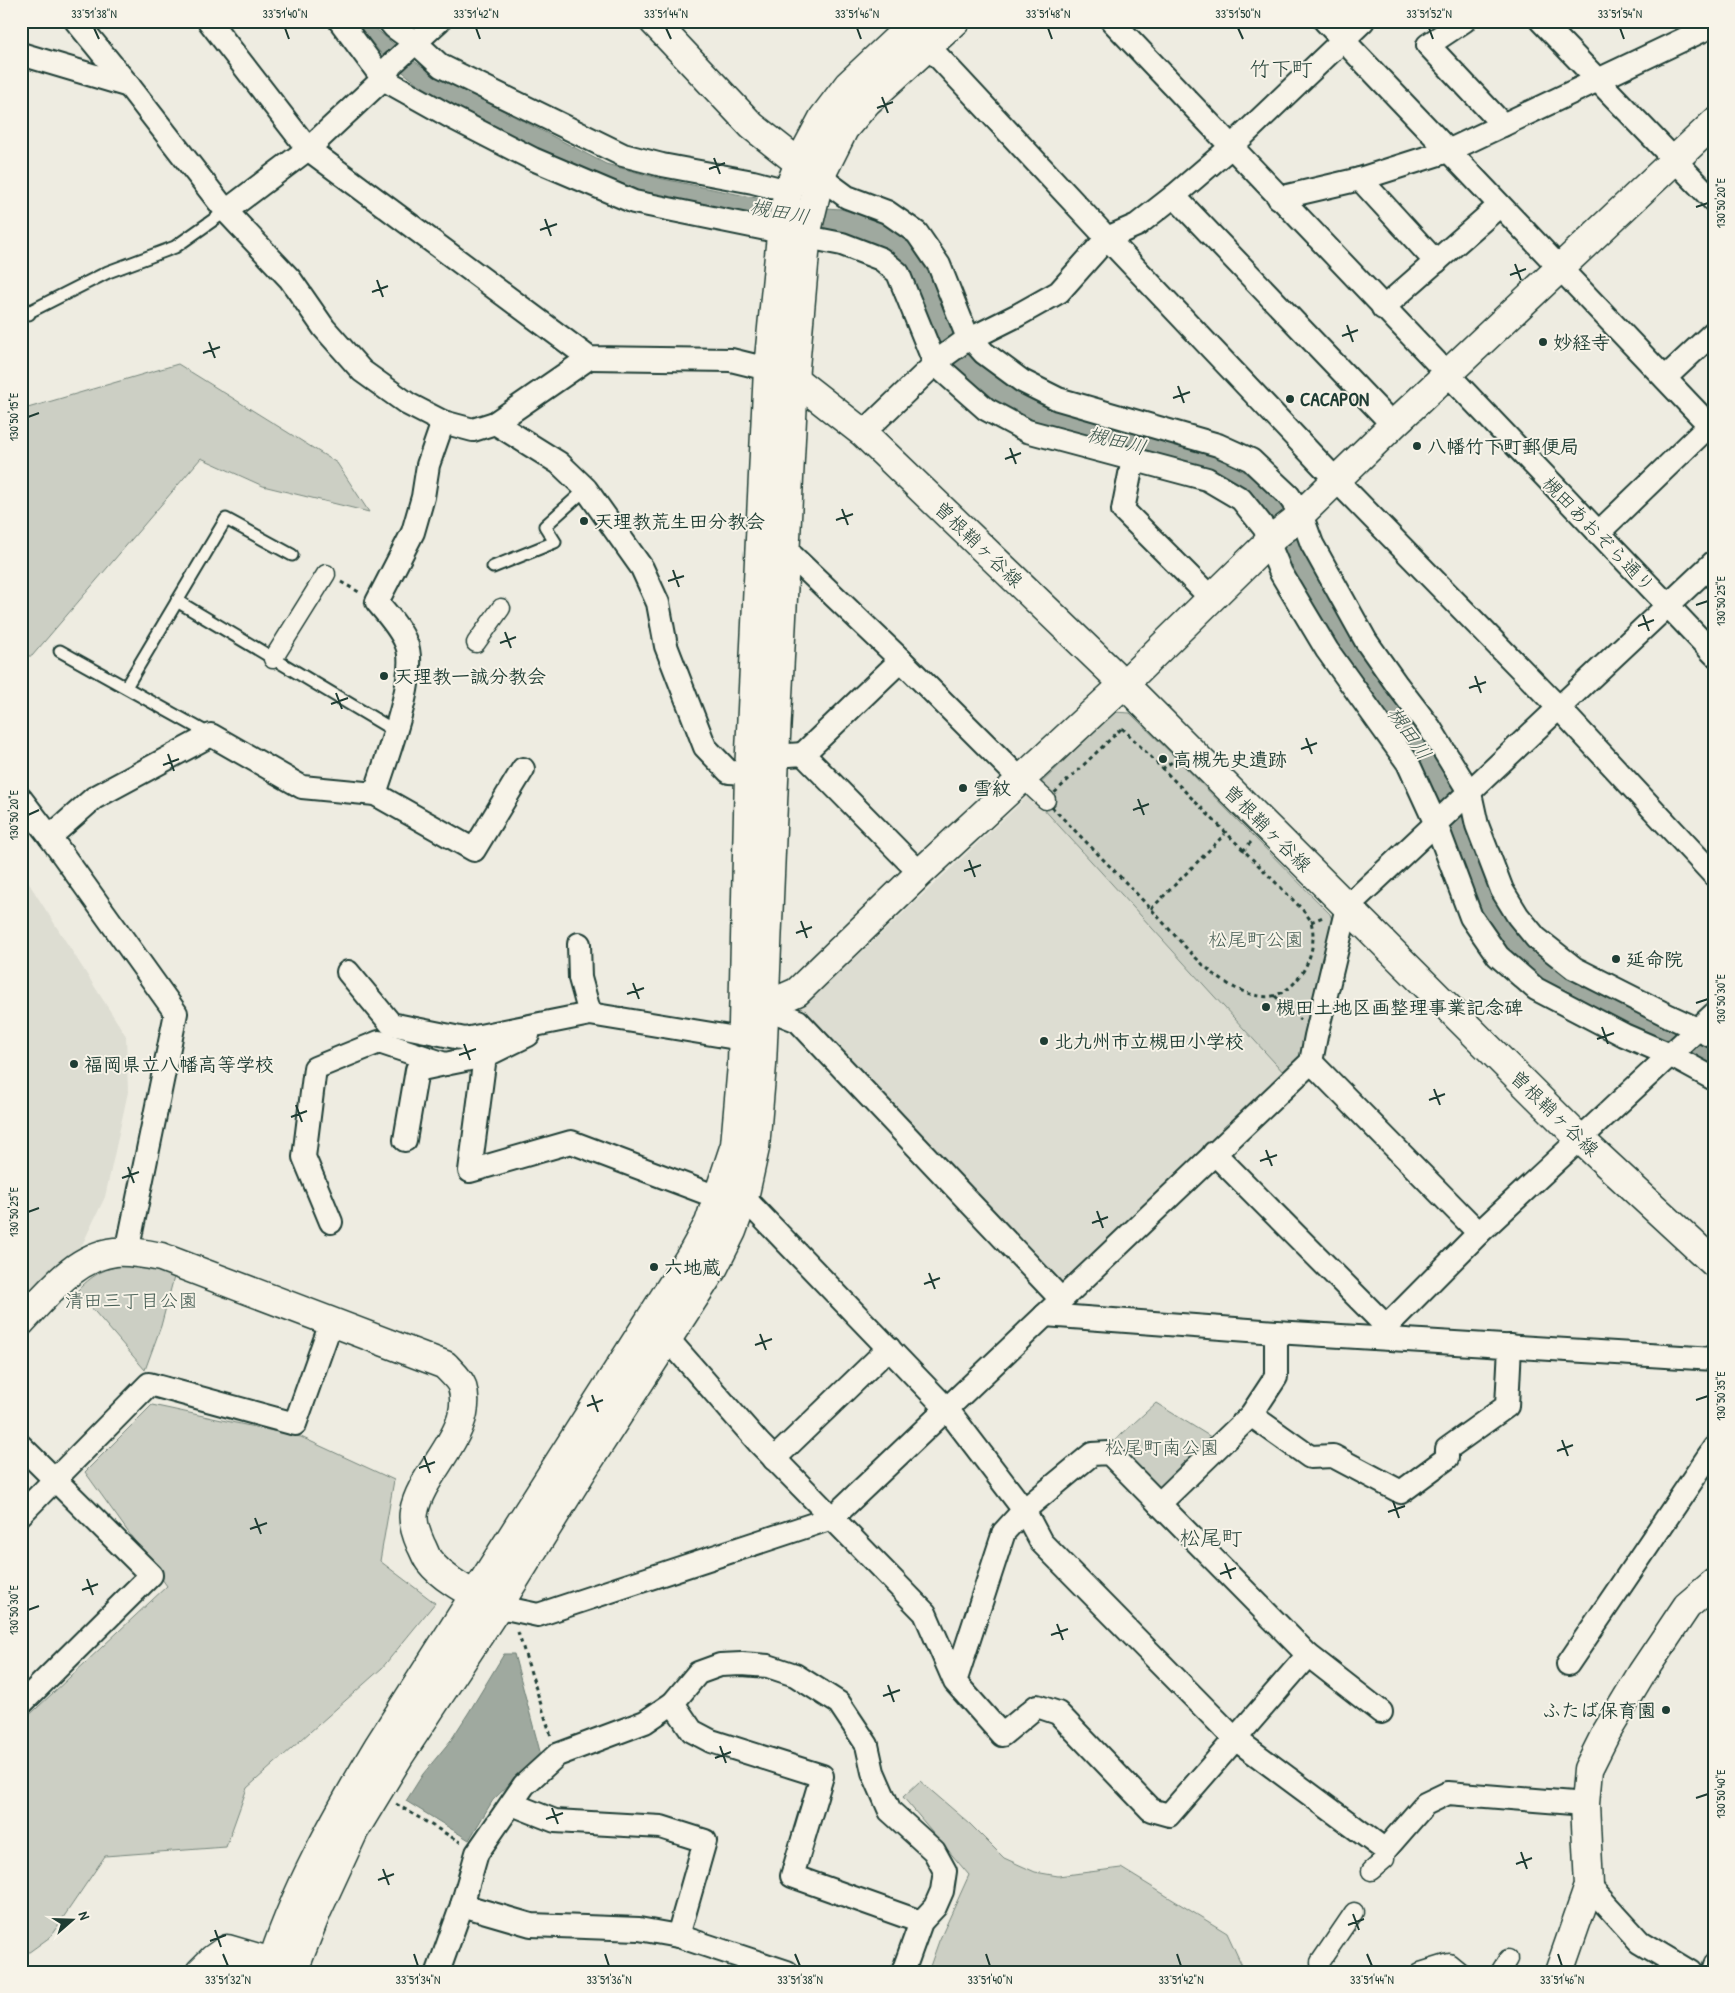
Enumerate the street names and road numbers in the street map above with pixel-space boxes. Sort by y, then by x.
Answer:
street label: 槻田あおぞら通り [1537,470,1661,598]
street label: 曽根鞘ヶ谷線 [929,495,1029,593]
street label: 曽根鞘ヶ谷線 [1218,778,1318,878]
street label: 曽根鞘ヶ谷線 [1505,1064,1605,1162]

